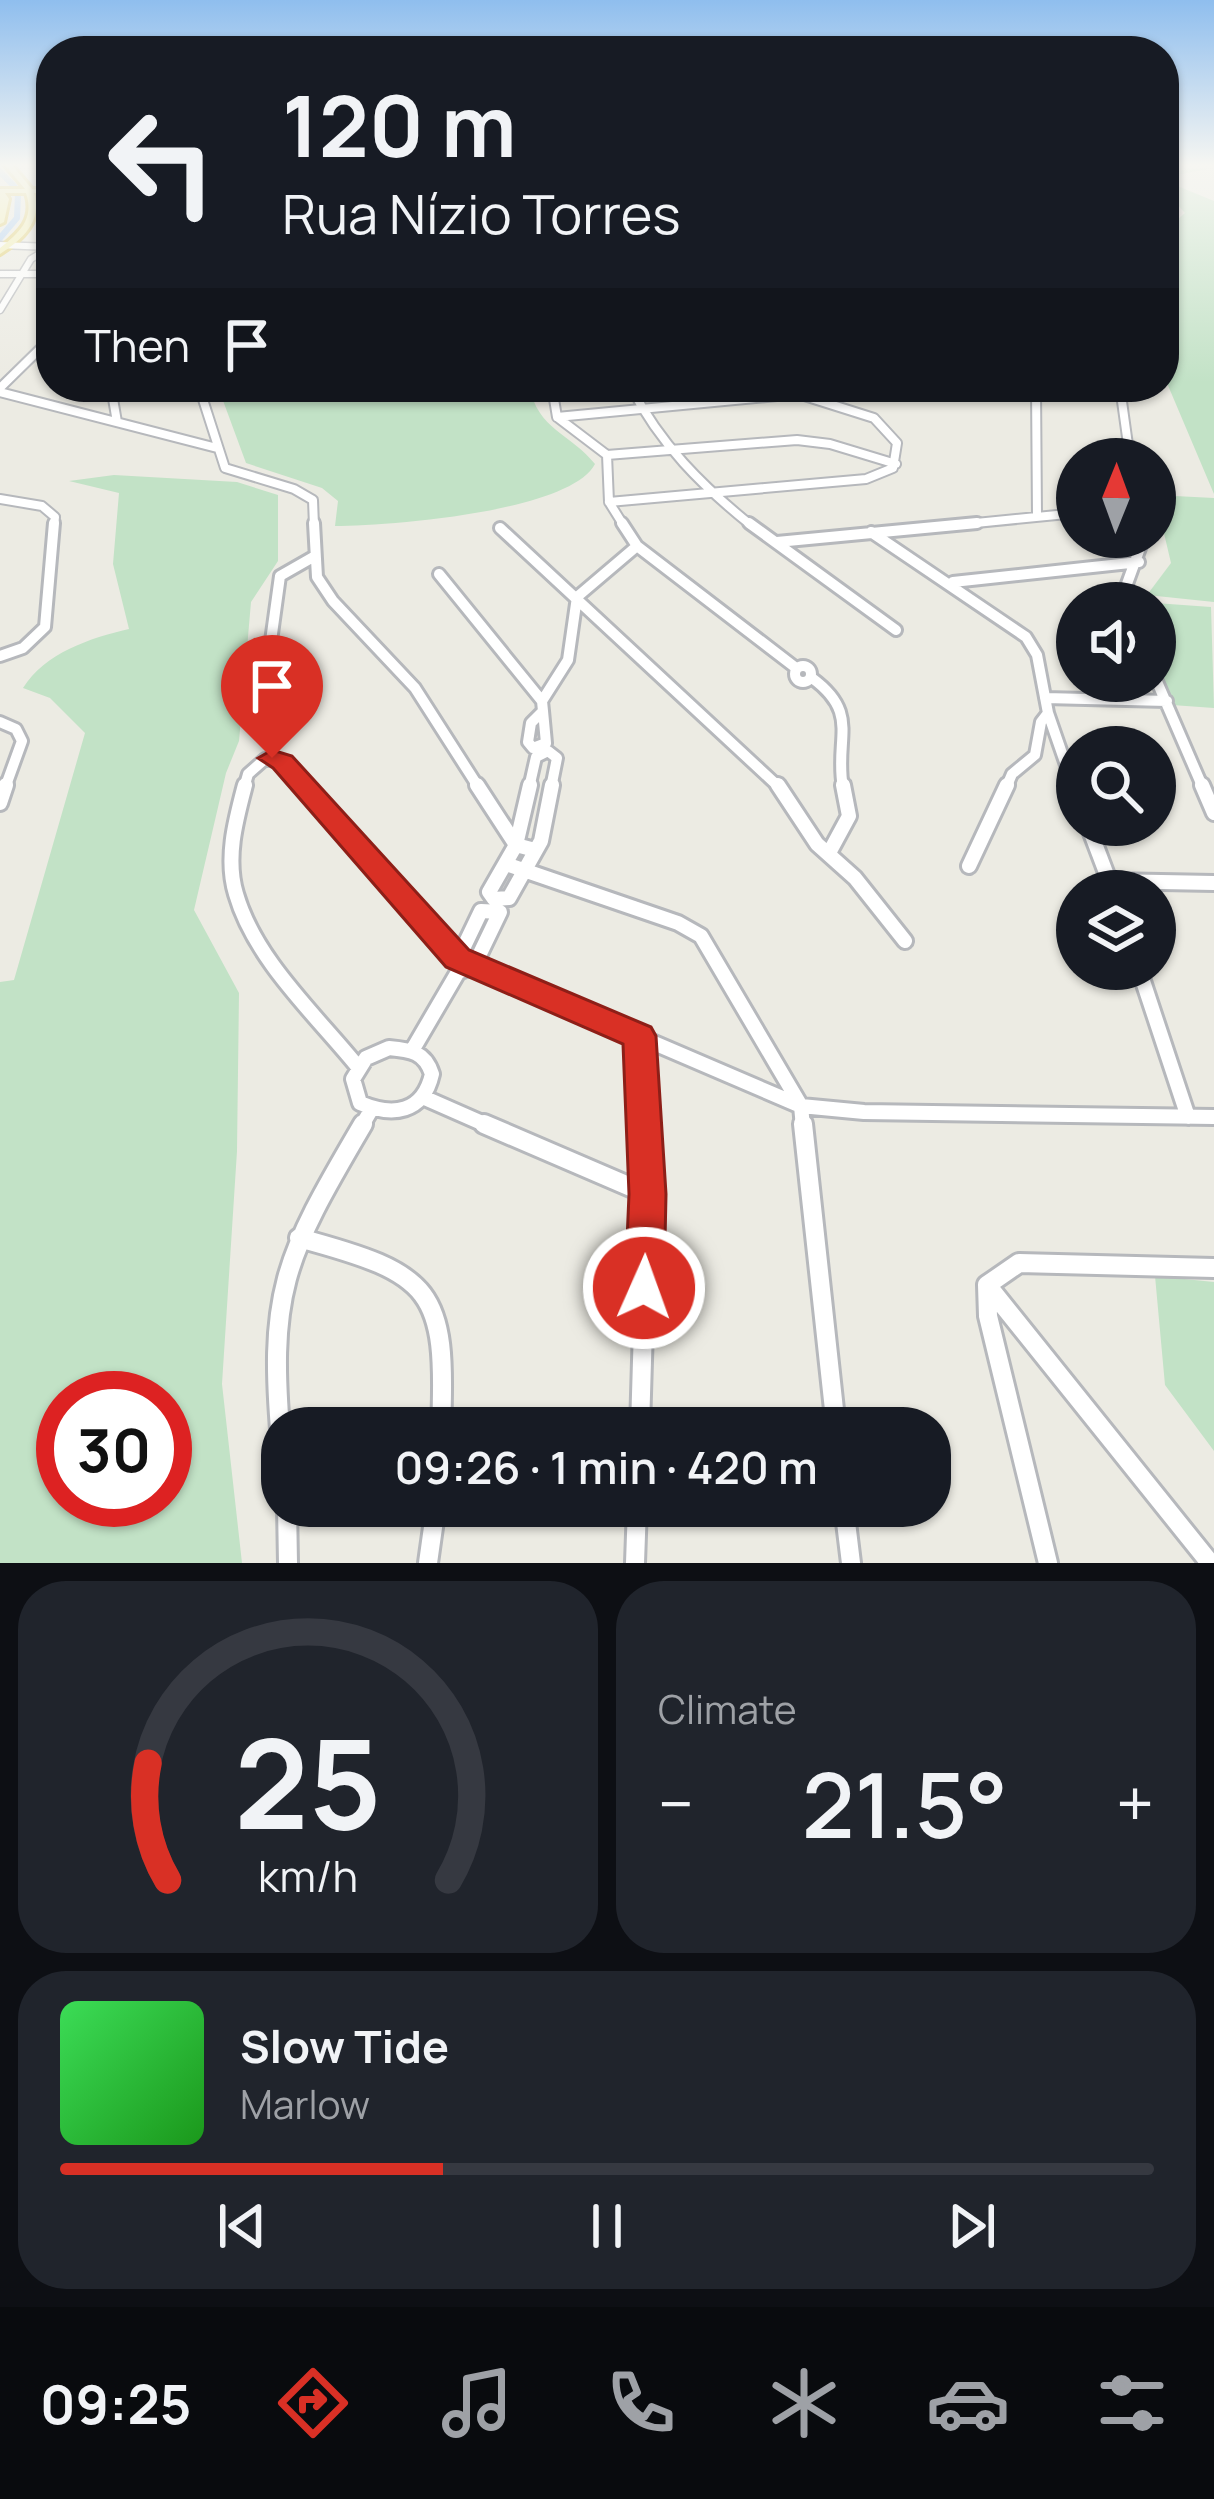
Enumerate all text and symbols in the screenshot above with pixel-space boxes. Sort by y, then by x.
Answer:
text: 120 m [282,67,516,182]
icon: left [84,84,240,240]
text: Rua Nízio Torres [282,176,681,250]
icon: arrive [214,312,280,378]
text: Then [84,314,190,376]
north arrow [1056,438,1176,558]
map controls [1056,438,1176,990]
button: sound [1056,582,1176,702]
pin [221,635,323,758]
icon: arrive [239,653,305,719]
button: search [1056,726,1176,846]
button: layers [1056,870,1176,990]
position arrow [581,1225,707,1351]
speed limit sign: 30 [36,1371,192,1527]
text: 09:26 · 1 min · 420 m [394,1436,818,1498]
text: Climate [658,1682,797,1736]
text: 25 [234,1696,382,1866]
text: 21.5° [802,1742,1008,1865]
text: − [658,1758,694,1848]
text: + [1116,1758,1154,1848]
text: km/h [258,1846,358,1905]
text: Slow Tide [240,2015,449,2077]
text: Marlow [240,2077,370,2131]
icon: previous [209,2193,275,2259]
icon: pause [574,2193,640,2259]
icon: next [939,2193,1005,2259]
icon: directions [271,2361,355,2445]
icon: music [435,2361,519,2445]
icon: phone [599,2361,683,2445]
icon: climate [762,2361,846,2445]
icon: car [926,2361,1010,2445]
icon: filters [1090,2361,1174,2445]
text: 09:25 [40,2366,191,2440]

